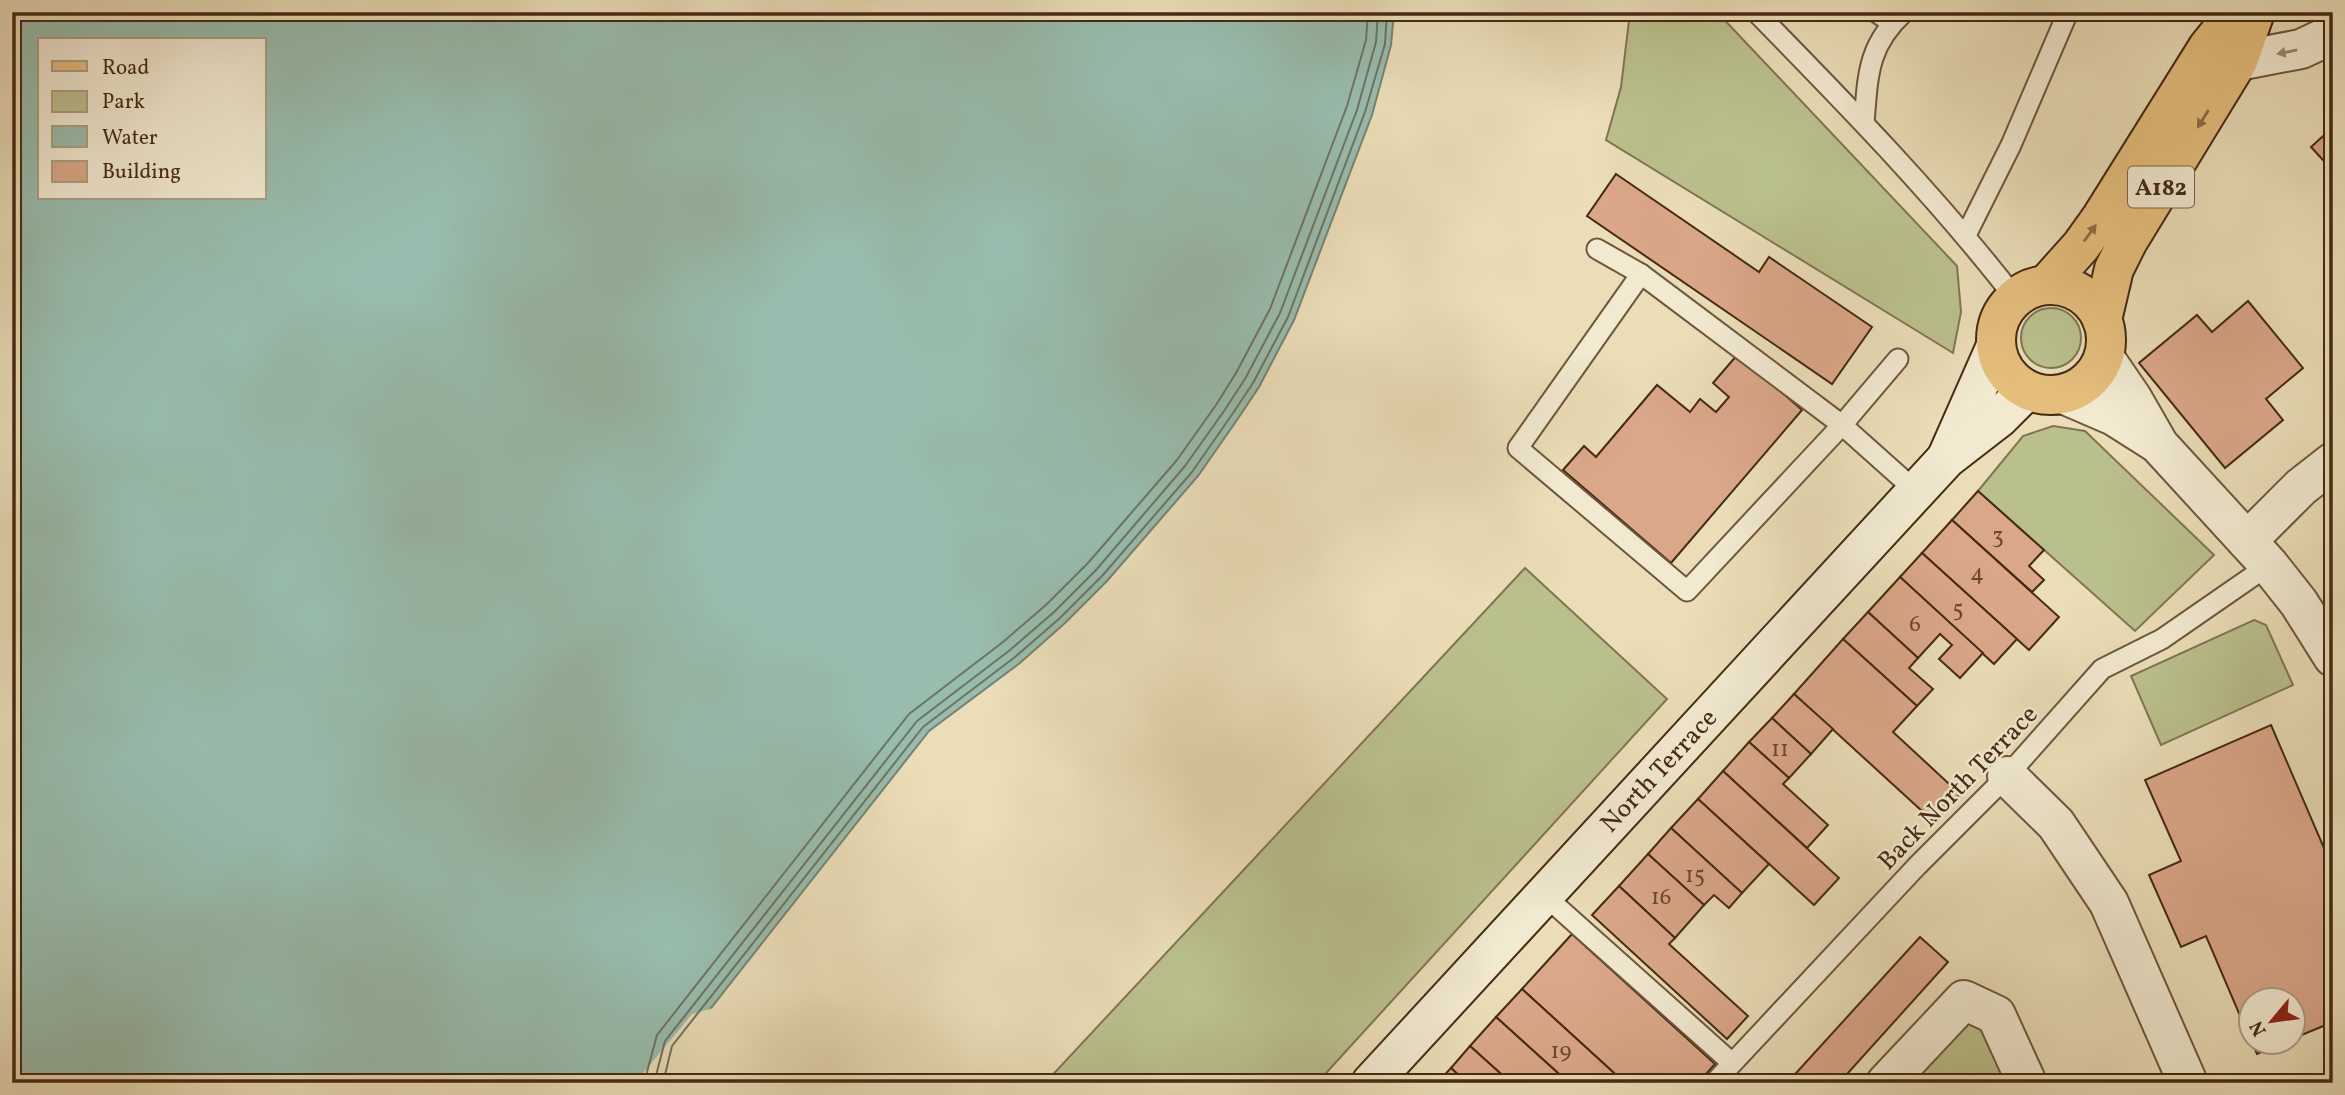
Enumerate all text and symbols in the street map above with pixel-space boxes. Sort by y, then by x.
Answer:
legend [38,38,266,200]
one-way arrow [2276,47,2298,58]
text: Road [102,54,149,83]
text: Park [102,88,145,117]
one-way arrow [2196,110,2209,129]
text: Water [102,124,158,153]
text: Building [102,158,181,187]
road number: A182 [2128,167,2194,208]
one-way arrow [2083,224,2097,242]
house number: 3 [1992,521,2004,553]
house number: 4 [1970,558,1984,590]
house number: 5 [1952,594,1964,626]
house number: 6 [1909,609,1921,641]
street label: Back North Terrace [1870,698,2047,879]
street label: North Terrace [1593,702,1726,841]
house number: 11 [1771,734,1789,766]
house number: 15 [1685,860,1705,892]
house number: 16 [1651,882,1671,914]
north arrow [2236,986,2306,1056]
text: N [2244,1016,2274,1041]
house number: 19 [1551,1036,1571,1068]

